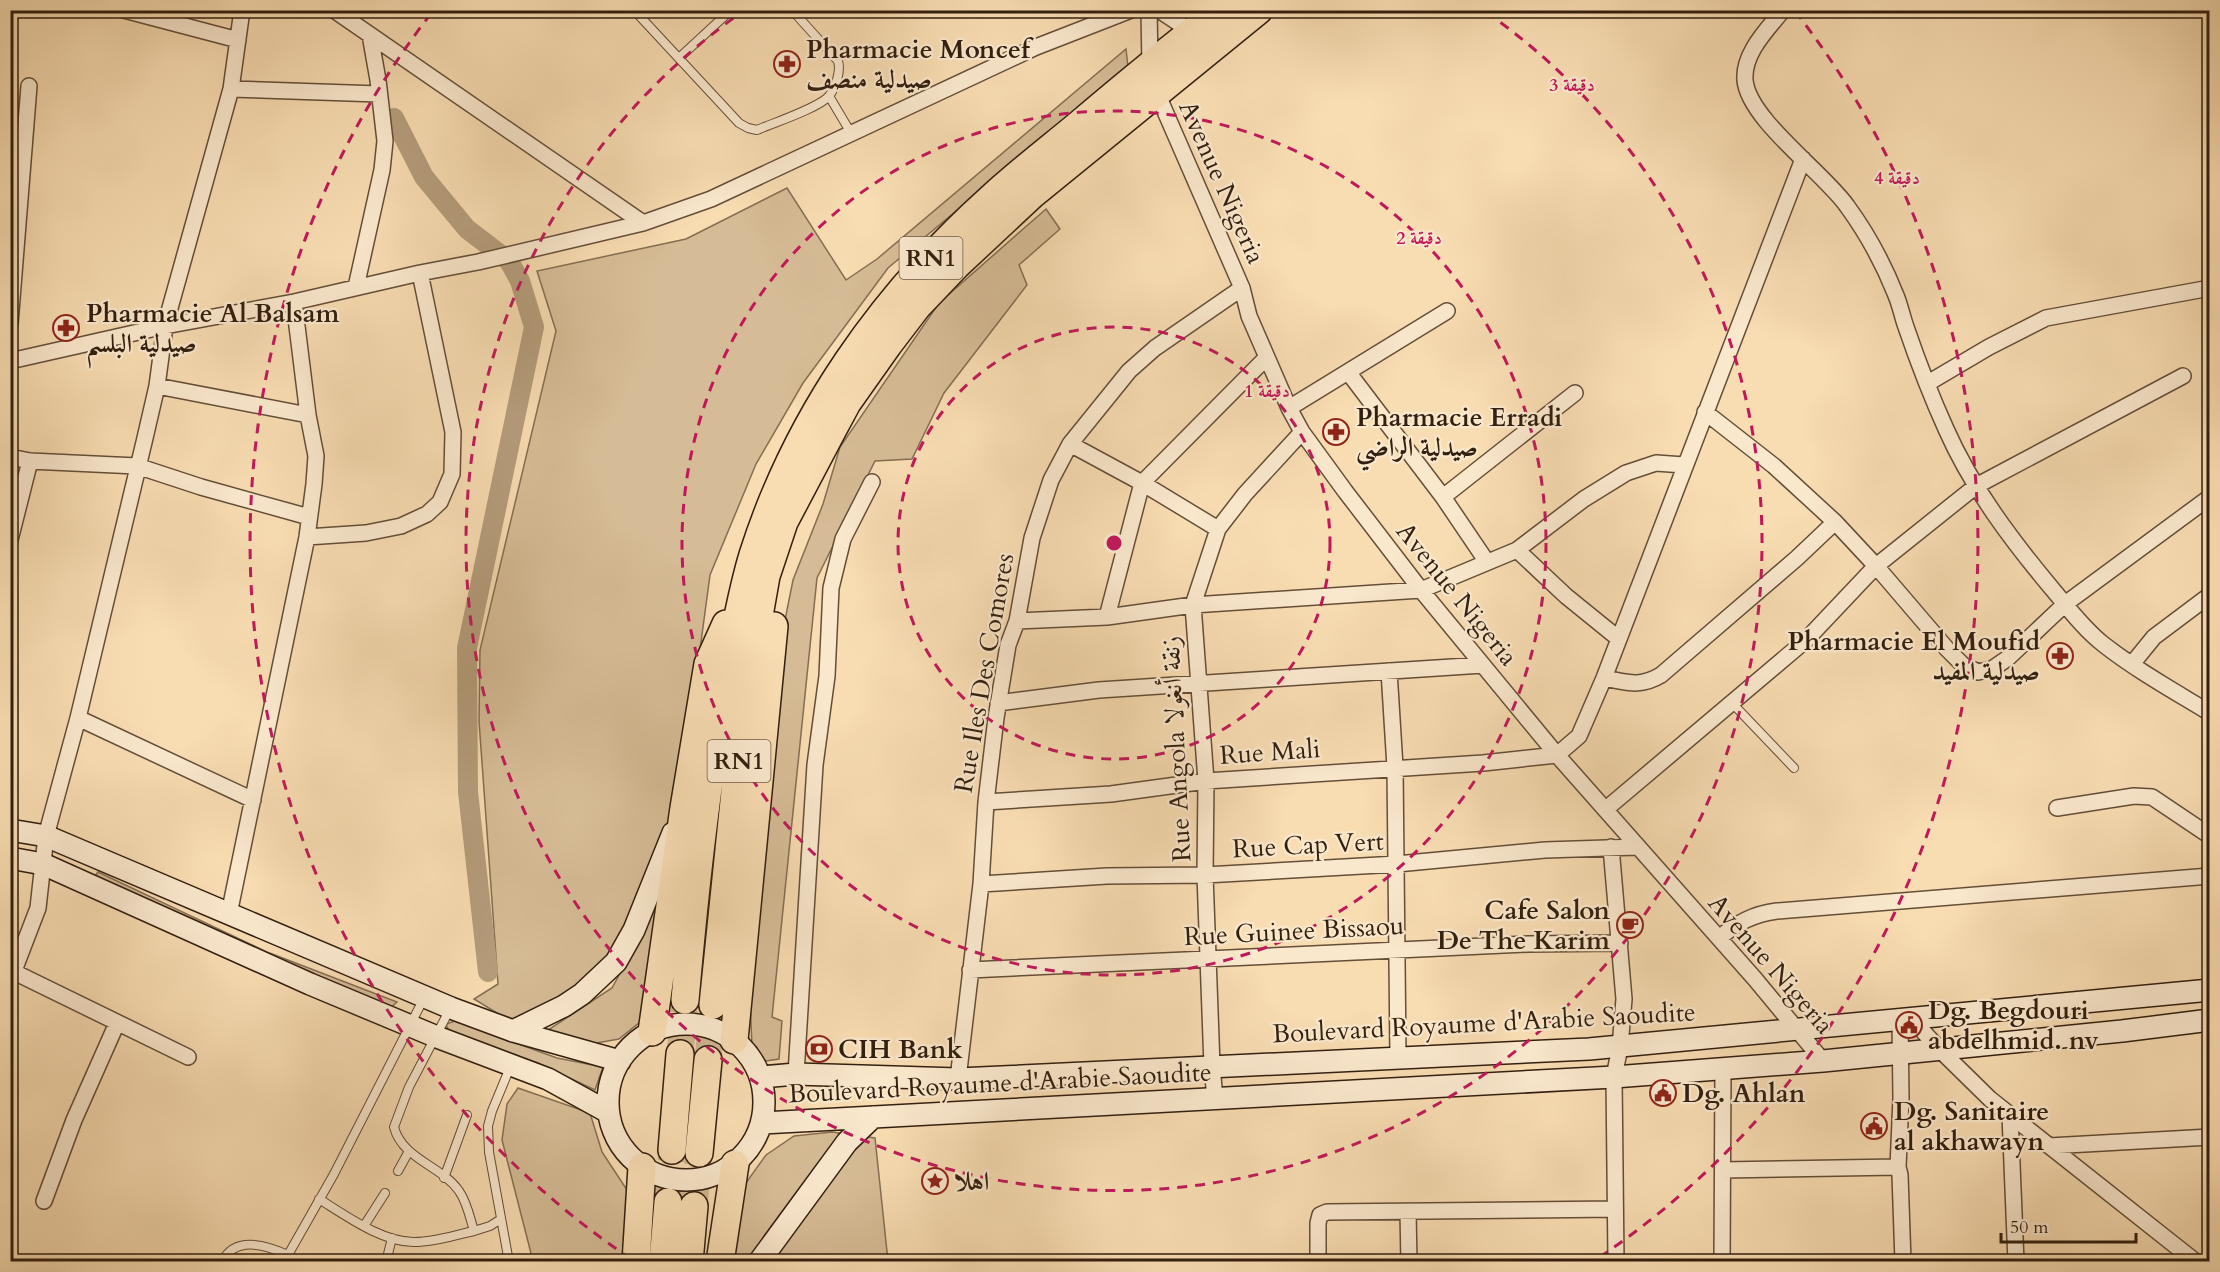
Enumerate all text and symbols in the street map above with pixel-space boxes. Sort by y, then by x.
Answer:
place label: Pharmacie Moncef صيدلية منصف [806,32,1034,97]
pharmacy icon: Pharmacie Moncef صيدلية منصف [772,49,802,79]
text: 3 دقيقة [1549,73,1595,98]
street label: Avenue Nigeria [1170,95,1274,269]
text: 4 دقيقة [1874,166,1920,191]
text: 2 دقيقة [1396,226,1442,251]
road number: RN1 [900,237,962,279]
place label: Pharmacie Al Balsam صيدلية البلسم [86,296,340,369]
pharmacy icon: Pharmacie Al Balsam صيدلية البلسم [51,313,81,343]
text: 1 دقيقة [1244,379,1290,404]
place label: Pharmacie Erradi صيدلية الراضي [1356,400,1562,471]
pharmacy icon: Pharmacie Erradi صيدلية الراضي [1321,417,1351,447]
street label: Avenue Nigeria [1388,515,1526,673]
centre of rings [1104,533,1124,553]
street label: Rue Iles Des Comores [946,550,1022,796]
place label: Pharmacie El Moufid صيدلية المفيد [1788,624,2040,689]
street label: Rue Angola زنقة أنغولا [1153,635,1199,863]
pharmacy icon: Pharmacie El Moufid صيدلية المفيد [2045,641,2075,671]
street label: Rue Mali [1219,731,1321,773]
road number: RN1 [708,740,771,782]
street label: Rue Cap Vert [1231,824,1385,866]
street label: Avenue Nigeria [1700,886,1842,1042]
place label: Cafe Salon De The Karim [1437,893,1610,958]
street label: Rue Guinee Bissaou [1183,908,1405,954]
cafe icon: Cafe Salon De The Karim [1615,910,1645,940]
place label: Dg. Begdouri abdelhmid. nv [1928,993,2099,1058]
street label: Boulevard Royaume d'Arabie Saoudite [1271,994,1697,1052]
public building icon: Dg. Begdouri abdelhmid. nv [1894,1010,1924,1040]
place label: CIH Bank [838,1032,963,1067]
bank icon: CIH Bank [804,1034,834,1064]
street label: Boulevard Royaume d'Arabie Saoudite [787,1054,1213,1112]
place label: Dg. Ahlan [1682,1076,1806,1111]
public building icon: Dg. Ahlan [1648,1078,1678,1108]
place label: Dg. Sanitaire al akhawayn [1894,1094,2049,1159]
public building icon: Dg. Sanitaire al akhawayn [1859,1111,1889,1141]
place label: اهلا [954,1164,989,1199]
place icon: اهلا [920,1166,950,1196]
scale bar [2001,1206,2136,1244]
text: 50 m [2010,1215,2049,1240]

